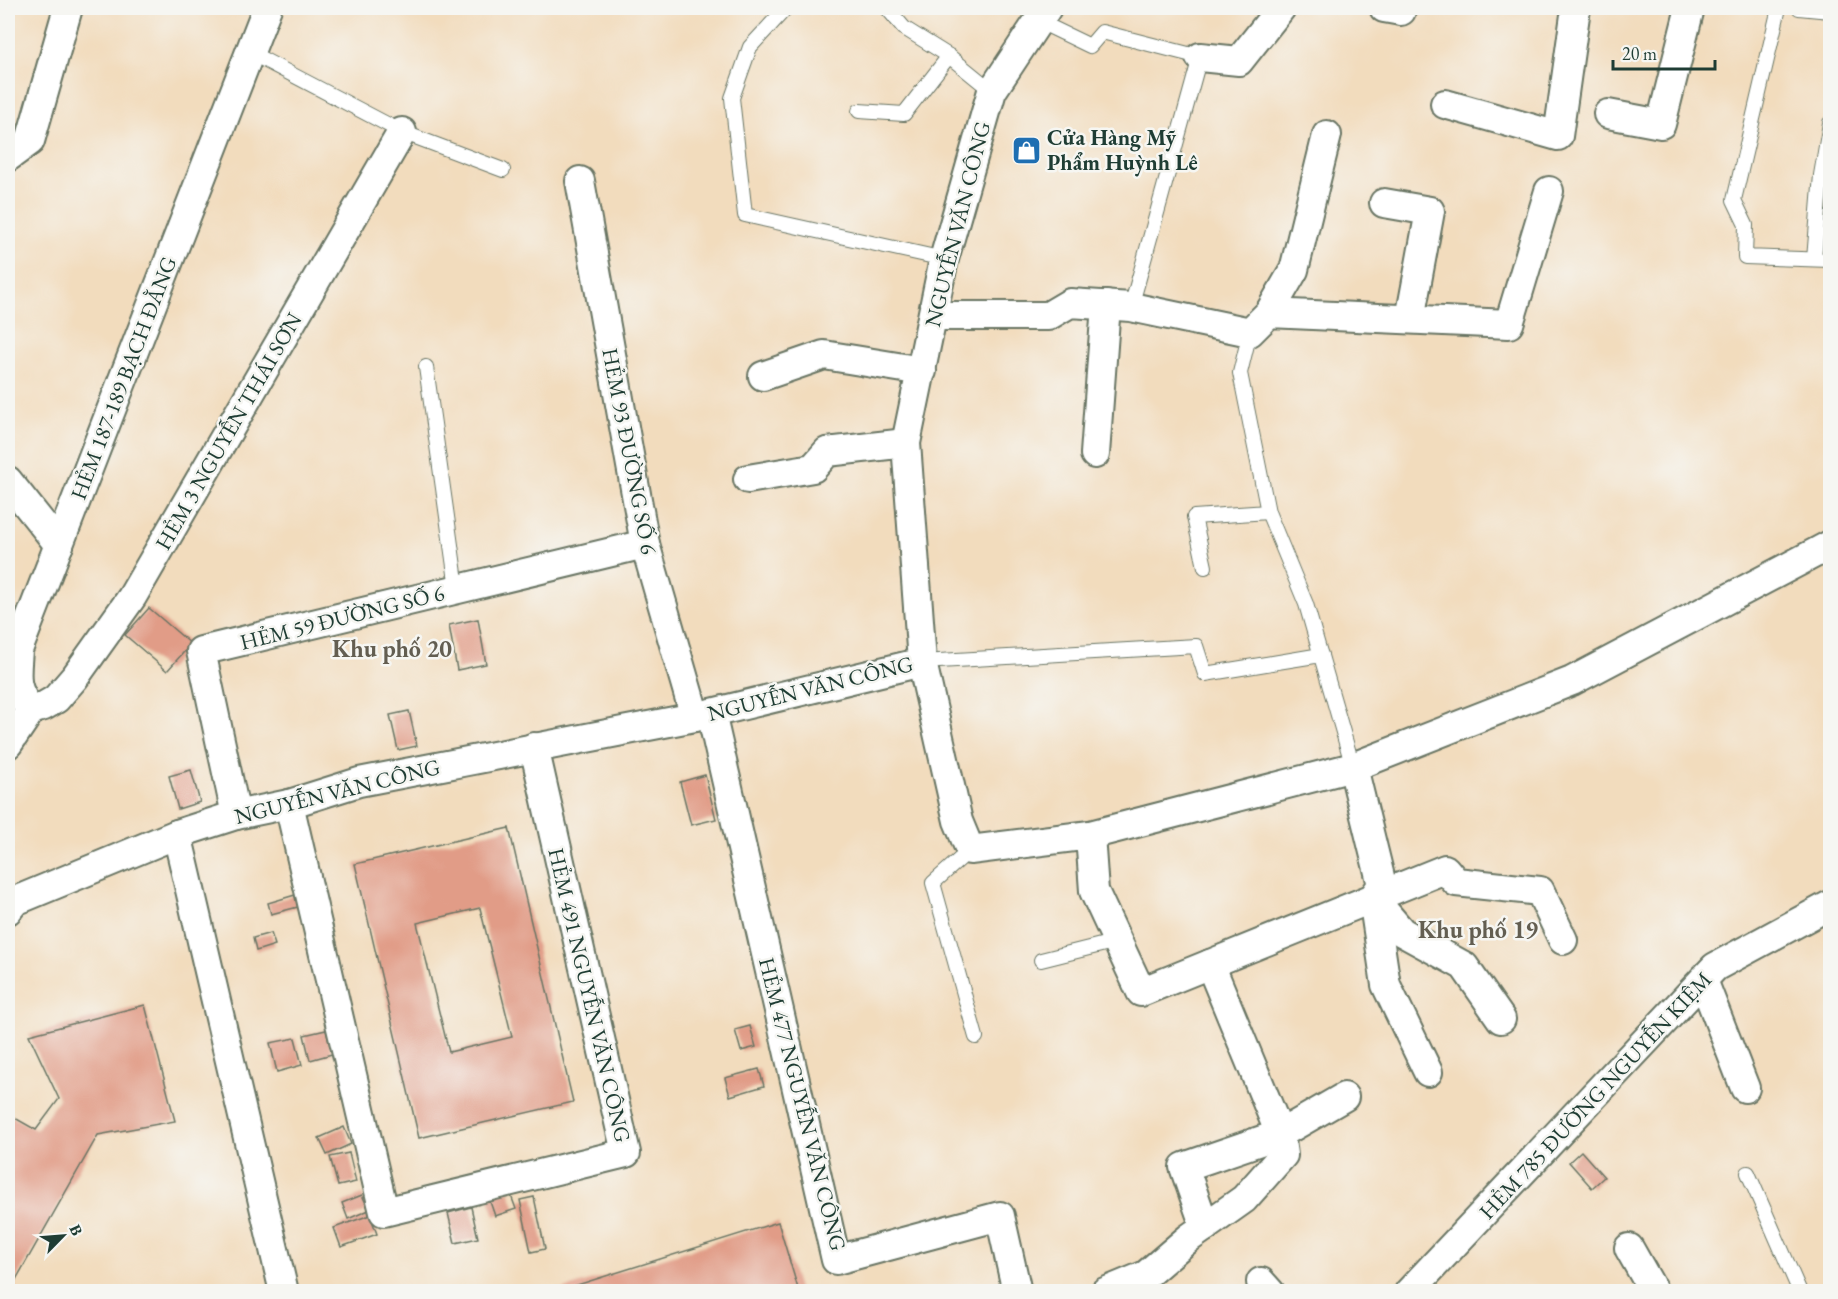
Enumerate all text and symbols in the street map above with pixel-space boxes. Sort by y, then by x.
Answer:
scale bar [1613,33,1715,71]
text: 20 m [1622,42,1657,65]
street label: NGUYỄN VĂN CÔNG [918,118,997,330]
place label: Cửa Hàng Mỹ Phẩm Huỳnh Lê [1047,123,1198,177]
shop icon: Cửa Hàng Mỹ Phẩm Huỳnh Lê [1010,134,1042,166]
street label: HẺM 187-189 BẠCH ĐẰNG [64,252,183,504]
street label: HẺM 3 NGUYỄN THÁI SƠN [148,307,309,555]
street label: HẺM 93 ĐƯỜNG SỐ 6 [595,346,664,557]
street label: HẺM 59 ĐƯỜNG SỐ 6 [237,578,448,657]
district label: Khu phố 20 [332,633,452,664]
street label: NGUYỄN VĂN CÔNG [704,649,916,728]
street label: NGUYỄN VĂN CÔNG [231,752,443,831]
street label: HẺM 491 NGUYỄN VĂN CÔNG [541,845,638,1145]
district label: Khu phố 19 [1418,914,1538,945]
street label: HẺM 477 NGUYỄN VĂN CÔNG [752,954,853,1254]
street label: HẺM 785 ĐƯỜNG NGUYỄN KIỆM [1473,965,1718,1225]
north arrow [33,1206,93,1266]
text: B [65,1221,88,1239]

